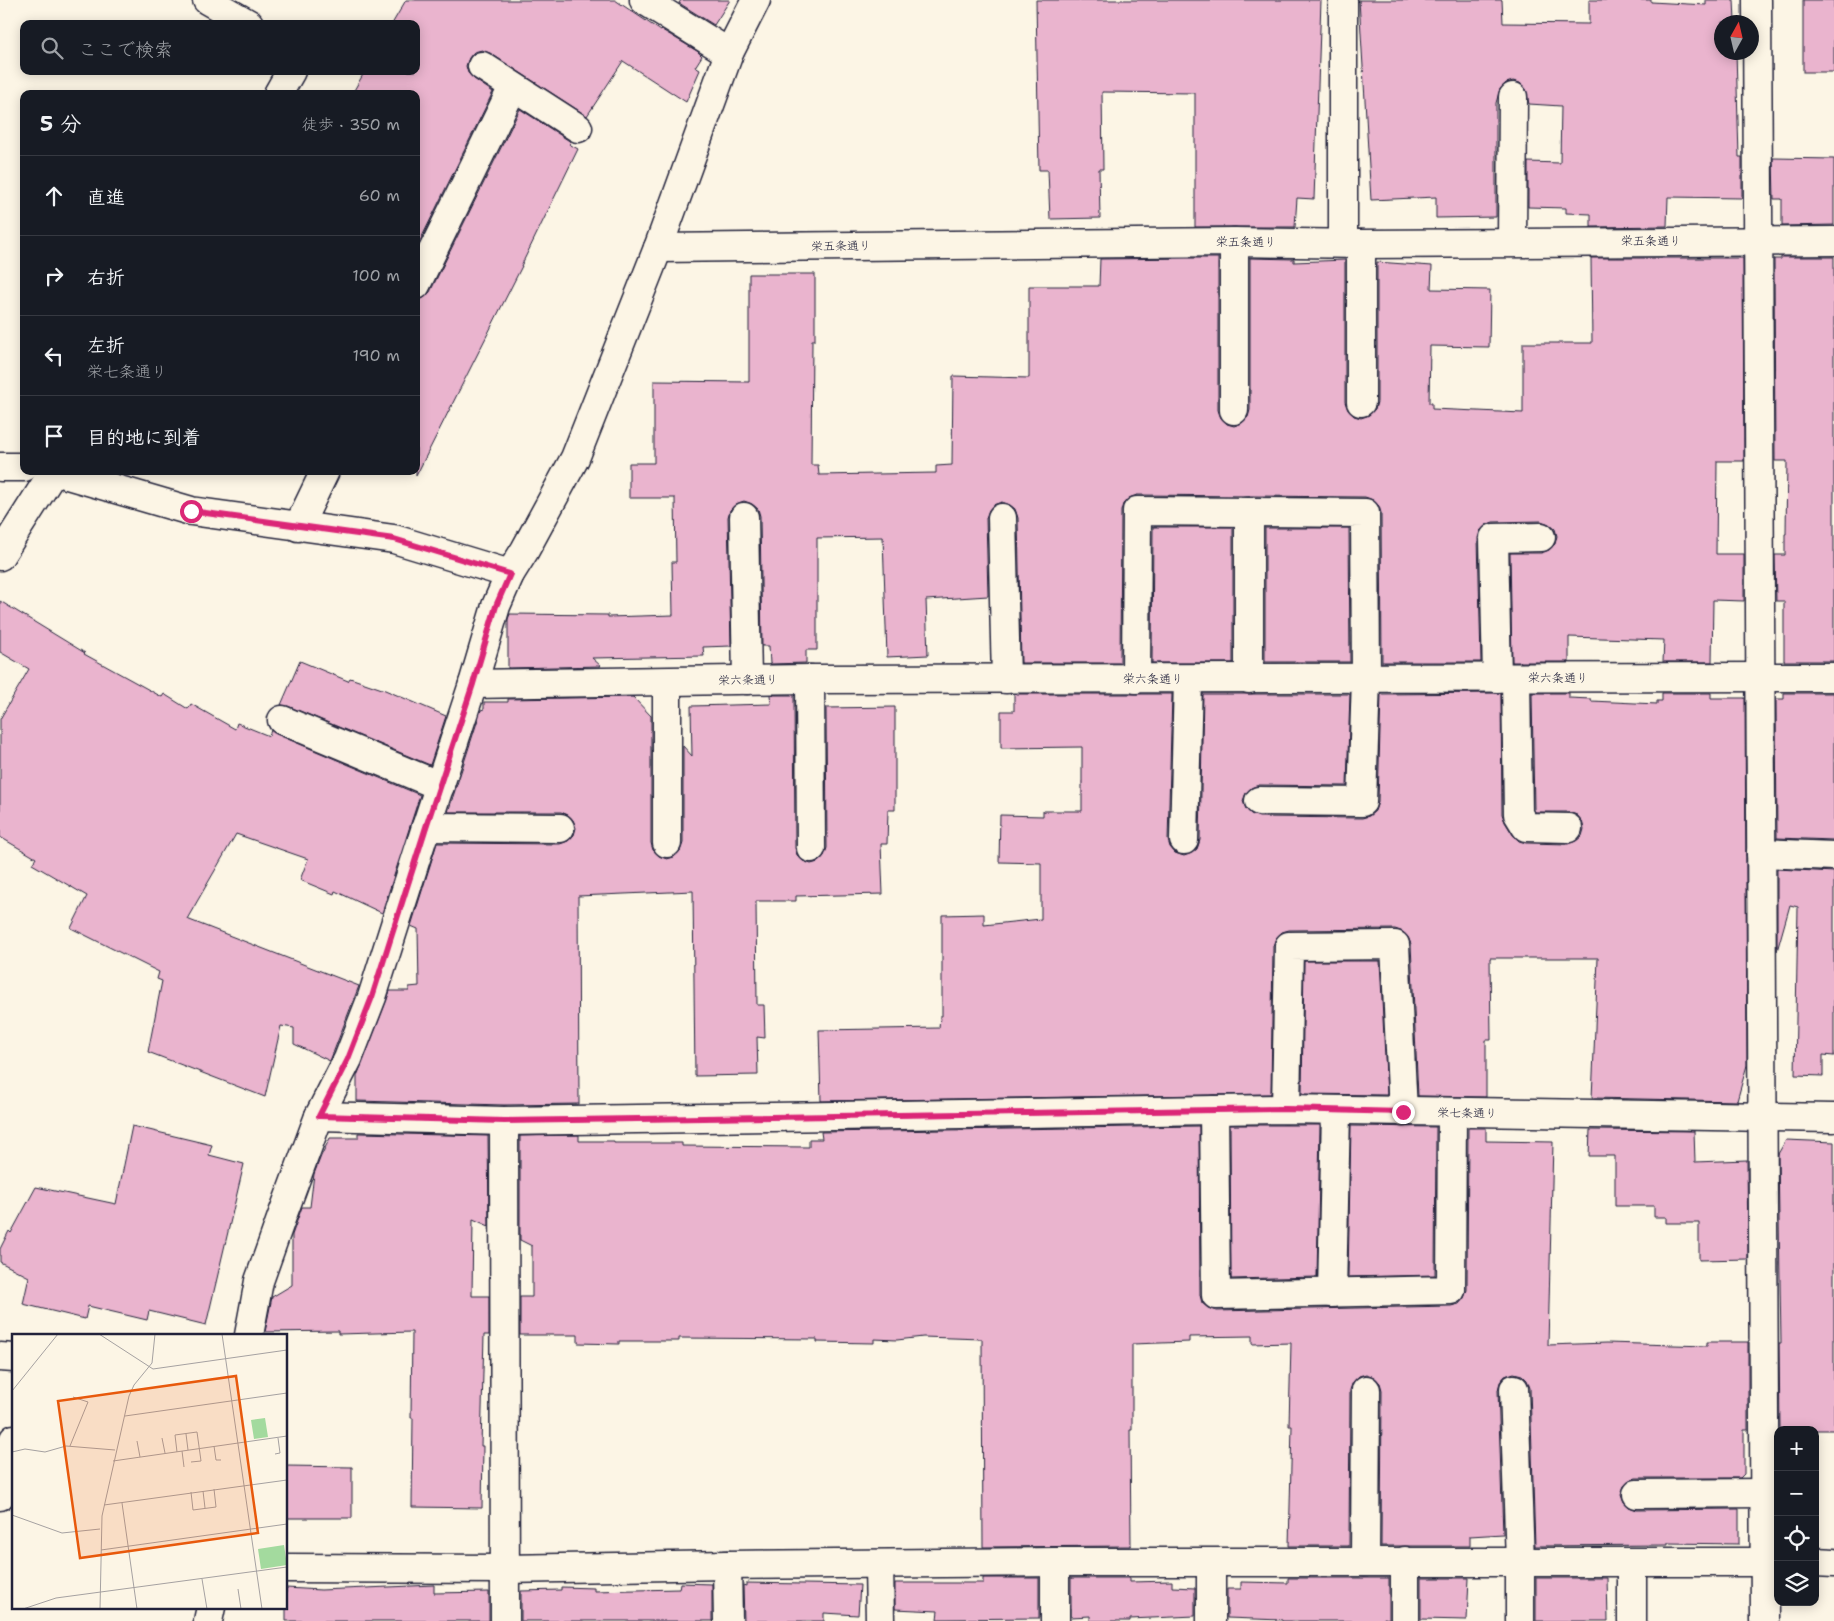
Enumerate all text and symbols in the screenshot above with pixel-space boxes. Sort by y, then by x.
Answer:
north arrow [1714,15,1759,60]
search box [20,20,420,75]
icon: search [38,34,66,62]
text: ここで検索 [78,37,173,62]
text: 5 分 [40,110,81,138]
text: 徒歩 · 350 m [302,114,400,135]
icon: ahead [40,182,68,210]
text: 直進 [87,185,125,210]
text: 60 m [359,185,400,206]
street label: 栄五条通り [1621,233,1681,249]
street label: 栄五条通り [1216,234,1276,250]
street label: 栄五条通り [811,237,871,255]
icon: right [40,262,68,290]
text: 右折 [87,265,125,290]
text: 100 m [352,265,400,286]
text: 左折 [87,333,125,358]
icon: left [40,342,68,370]
text: 190 m [353,345,400,366]
text: 栄七条通り [87,361,167,382]
icon: arrive [40,422,68,450]
text: 目的地に到着 [87,425,201,450]
route start [180,500,203,523]
street label: 栄六条通り [1528,670,1588,686]
street label: 栄六条通り [718,671,778,689]
street label: 栄六条通り [1123,671,1183,687]
route end [1392,1101,1415,1124]
street label: 栄七条通り [1437,1104,1497,1122]
inset map [12,1334,288,1608]
map controls [1774,1426,1819,1606]
button: + [1774,1426,1819,1471]
button: − [1774,1471,1819,1516]
button: locate [1774,1516,1819,1561]
button: layers [1774,1561,1819,1606]

